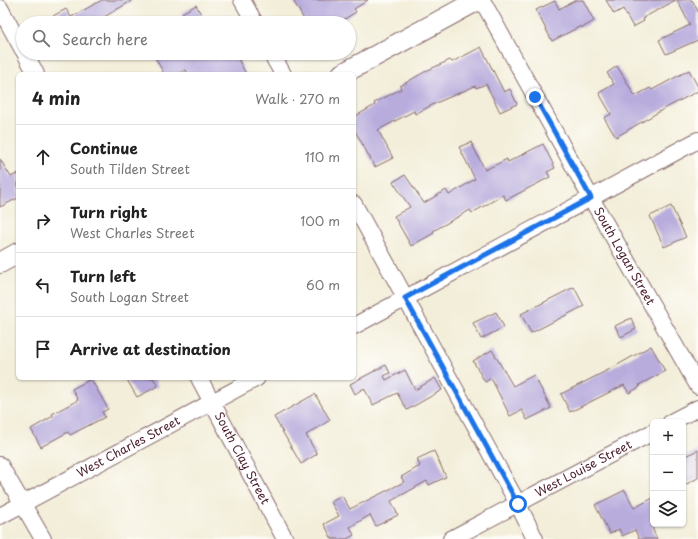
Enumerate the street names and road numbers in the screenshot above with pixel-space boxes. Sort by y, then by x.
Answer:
street label: South Logan Street [590,204,660,308]
street label: South Clay Street [211,408,275,507]
street label: West Charles Street [73,411,183,481]
street label: West Louise Street [531,435,635,501]

